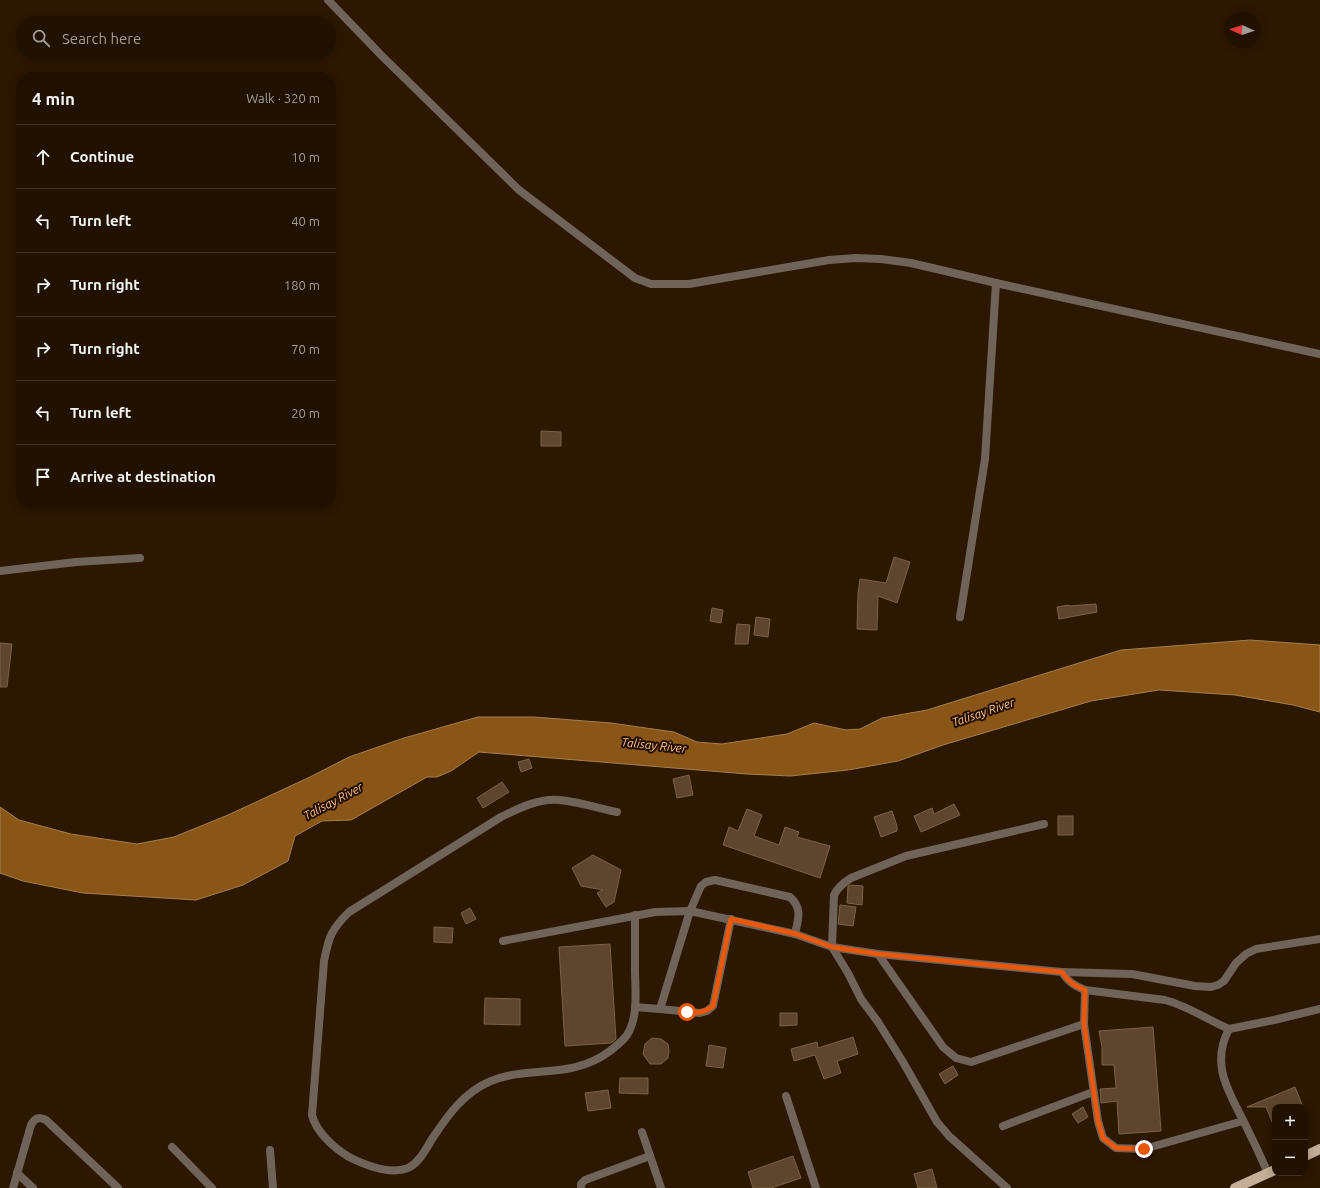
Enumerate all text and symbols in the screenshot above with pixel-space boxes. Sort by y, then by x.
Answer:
north arrow [1224,12,1260,48]
search box [16,16,336,60]
icon: search [30,27,52,49]
text: Search here [62,30,141,47]
text: 4 min [32,89,75,108]
text: Walk · 320 m [246,91,320,105]
icon: ahead [32,146,54,168]
text: Continue [70,148,134,165]
text: 10 m [291,150,320,164]
icon: left [32,210,54,232]
text: Turn left [70,212,131,229]
text: 40 m [291,214,320,228]
icon: right [32,274,54,296]
text: Turn right [70,276,140,293]
text: 180 m [284,278,320,292]
icon: right [32,338,54,360]
text: Turn right [70,340,140,357]
text: 70 m [291,342,320,356]
icon: left [32,402,54,424]
text: Turn left [70,404,131,421]
text: 20 m [291,406,320,420]
icon: arrive [32,466,54,488]
text: Arrive at destination [70,468,216,485]
water label: Talisay River [950,695,1016,729]
water label: Talisay River [621,735,688,755]
water label: Talisay River [301,780,365,822]
route start [678,1003,696,1021]
map controls [1272,1104,1308,1176]
button: + [1272,1104,1308,1140]
route end [1135,1140,1153,1158]
button: − [1272,1140,1308,1176]

